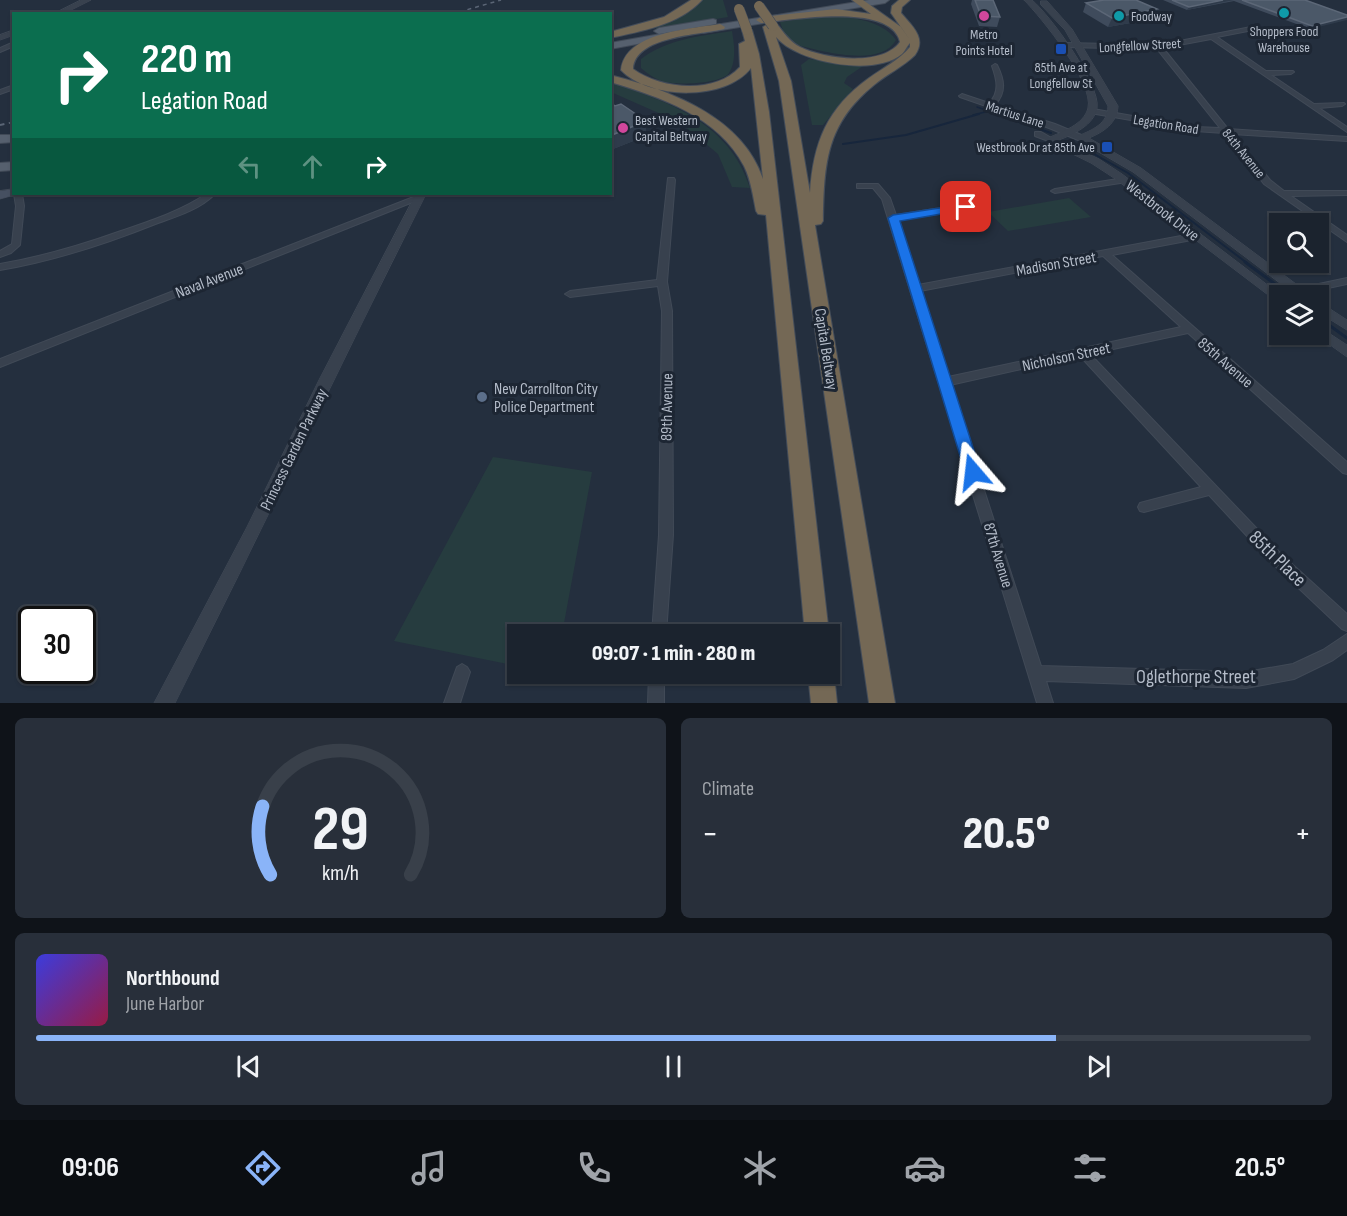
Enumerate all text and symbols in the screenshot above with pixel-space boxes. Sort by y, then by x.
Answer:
marker: Shoppers Food Warehouse [1277,6,1291,20]
place label: Foodway [1131,8,1173,25]
marker: Metro Points Hotel [977,9,991,23]
marker: Foodway [1112,9,1126,23]
place label: Shoppers Food Warehouse [1250,23,1318,56]
place label: Metro Points Hotel [955,26,1013,59]
text: 220 m [141,34,232,85]
street label: Longfellow Street [1098,35,1182,56]
icon: right [42,36,120,114]
marker: 85th Ave at Longfellow St [1054,42,1068,56]
place label: 85th Ave at Longfellow St [1029,59,1093,92]
text: Legation Road [141,85,268,117]
street label: Martius Lane [984,97,1046,132]
street label: Legation Road [1132,111,1200,138]
place label: Best Western Capital Beltway [635,112,707,145]
marker: Best Western Capital Beltway [616,121,630,135]
street label: 84th Avenue [1218,125,1269,182]
place label: Westbrook Dr at 85th Ave [976,139,1095,156]
marker: Westbrook Dr at 85th Ave [1100,140,1114,154]
icon: left [233,150,266,183]
icon: ahead [296,150,329,183]
icon: right [359,150,392,183]
street label: Westbrook Drive [1122,177,1203,246]
pin [940,181,991,232]
icon: arrive [949,190,982,223]
map controls [1269,213,1329,345]
button: search [1269,213,1329,273]
street label: Madison Street [1015,248,1098,281]
street label: Naval Avenue [173,260,246,303]
button: layers [1269,285,1329,345]
street label: Capital Beltway [810,307,841,391]
street label: 85th Avenue [1194,334,1256,392]
street label: Nicholson Street [1021,339,1112,376]
street label: 89th Avenue [657,373,678,441]
place label: New Carrollton City Police Department [494,380,598,417]
street label: Princess Garden Parkway [257,386,332,514]
marker: New Carrollton City Police Department [475,390,489,404]
position arrow [941,440,1005,504]
street label: 87th Avenue [979,521,1016,590]
street label: 85th Place [1244,526,1311,592]
speed limit sign: 30 [18,606,96,684]
text: 09:07 · 1 min · 280 m [592,640,755,667]
street label: Oglethorpe Street [1136,665,1256,689]
text: Climate [702,777,754,801]
text: 29 [312,793,369,868]
text: 20.5° [963,807,1050,862]
text: − [702,814,718,854]
text: + [1295,814,1311,854]
text: km/h [322,861,359,886]
text: Northbound [126,965,220,992]
text: June Harbor [126,992,204,1016]
icon: previous [232,1050,265,1083]
icon: pause [657,1050,690,1083]
icon: next [1082,1050,1115,1083]
icon: directions [242,1147,284,1189]
icon: music [408,1147,450,1189]
icon: phone [573,1147,615,1189]
icon: climate [739,1147,781,1189]
icon: car [904,1147,946,1189]
icon: filters [1069,1147,1111,1189]
text: 09:06 [62,1152,119,1184]
text: 20.5° [1235,1152,1285,1184]

